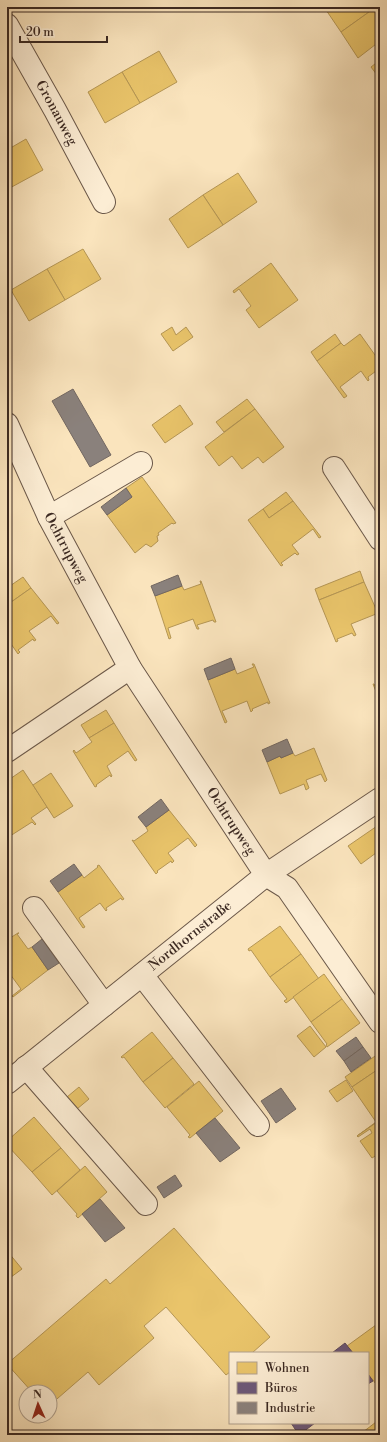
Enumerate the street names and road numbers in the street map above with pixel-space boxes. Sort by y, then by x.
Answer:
street label: Gronauweg [31,77,82,149]
street label: Ochtrupweg [39,509,92,587]
street label: Ochtrupweg [202,784,260,859]
street label: Nordhornstraße [145,897,236,975]

